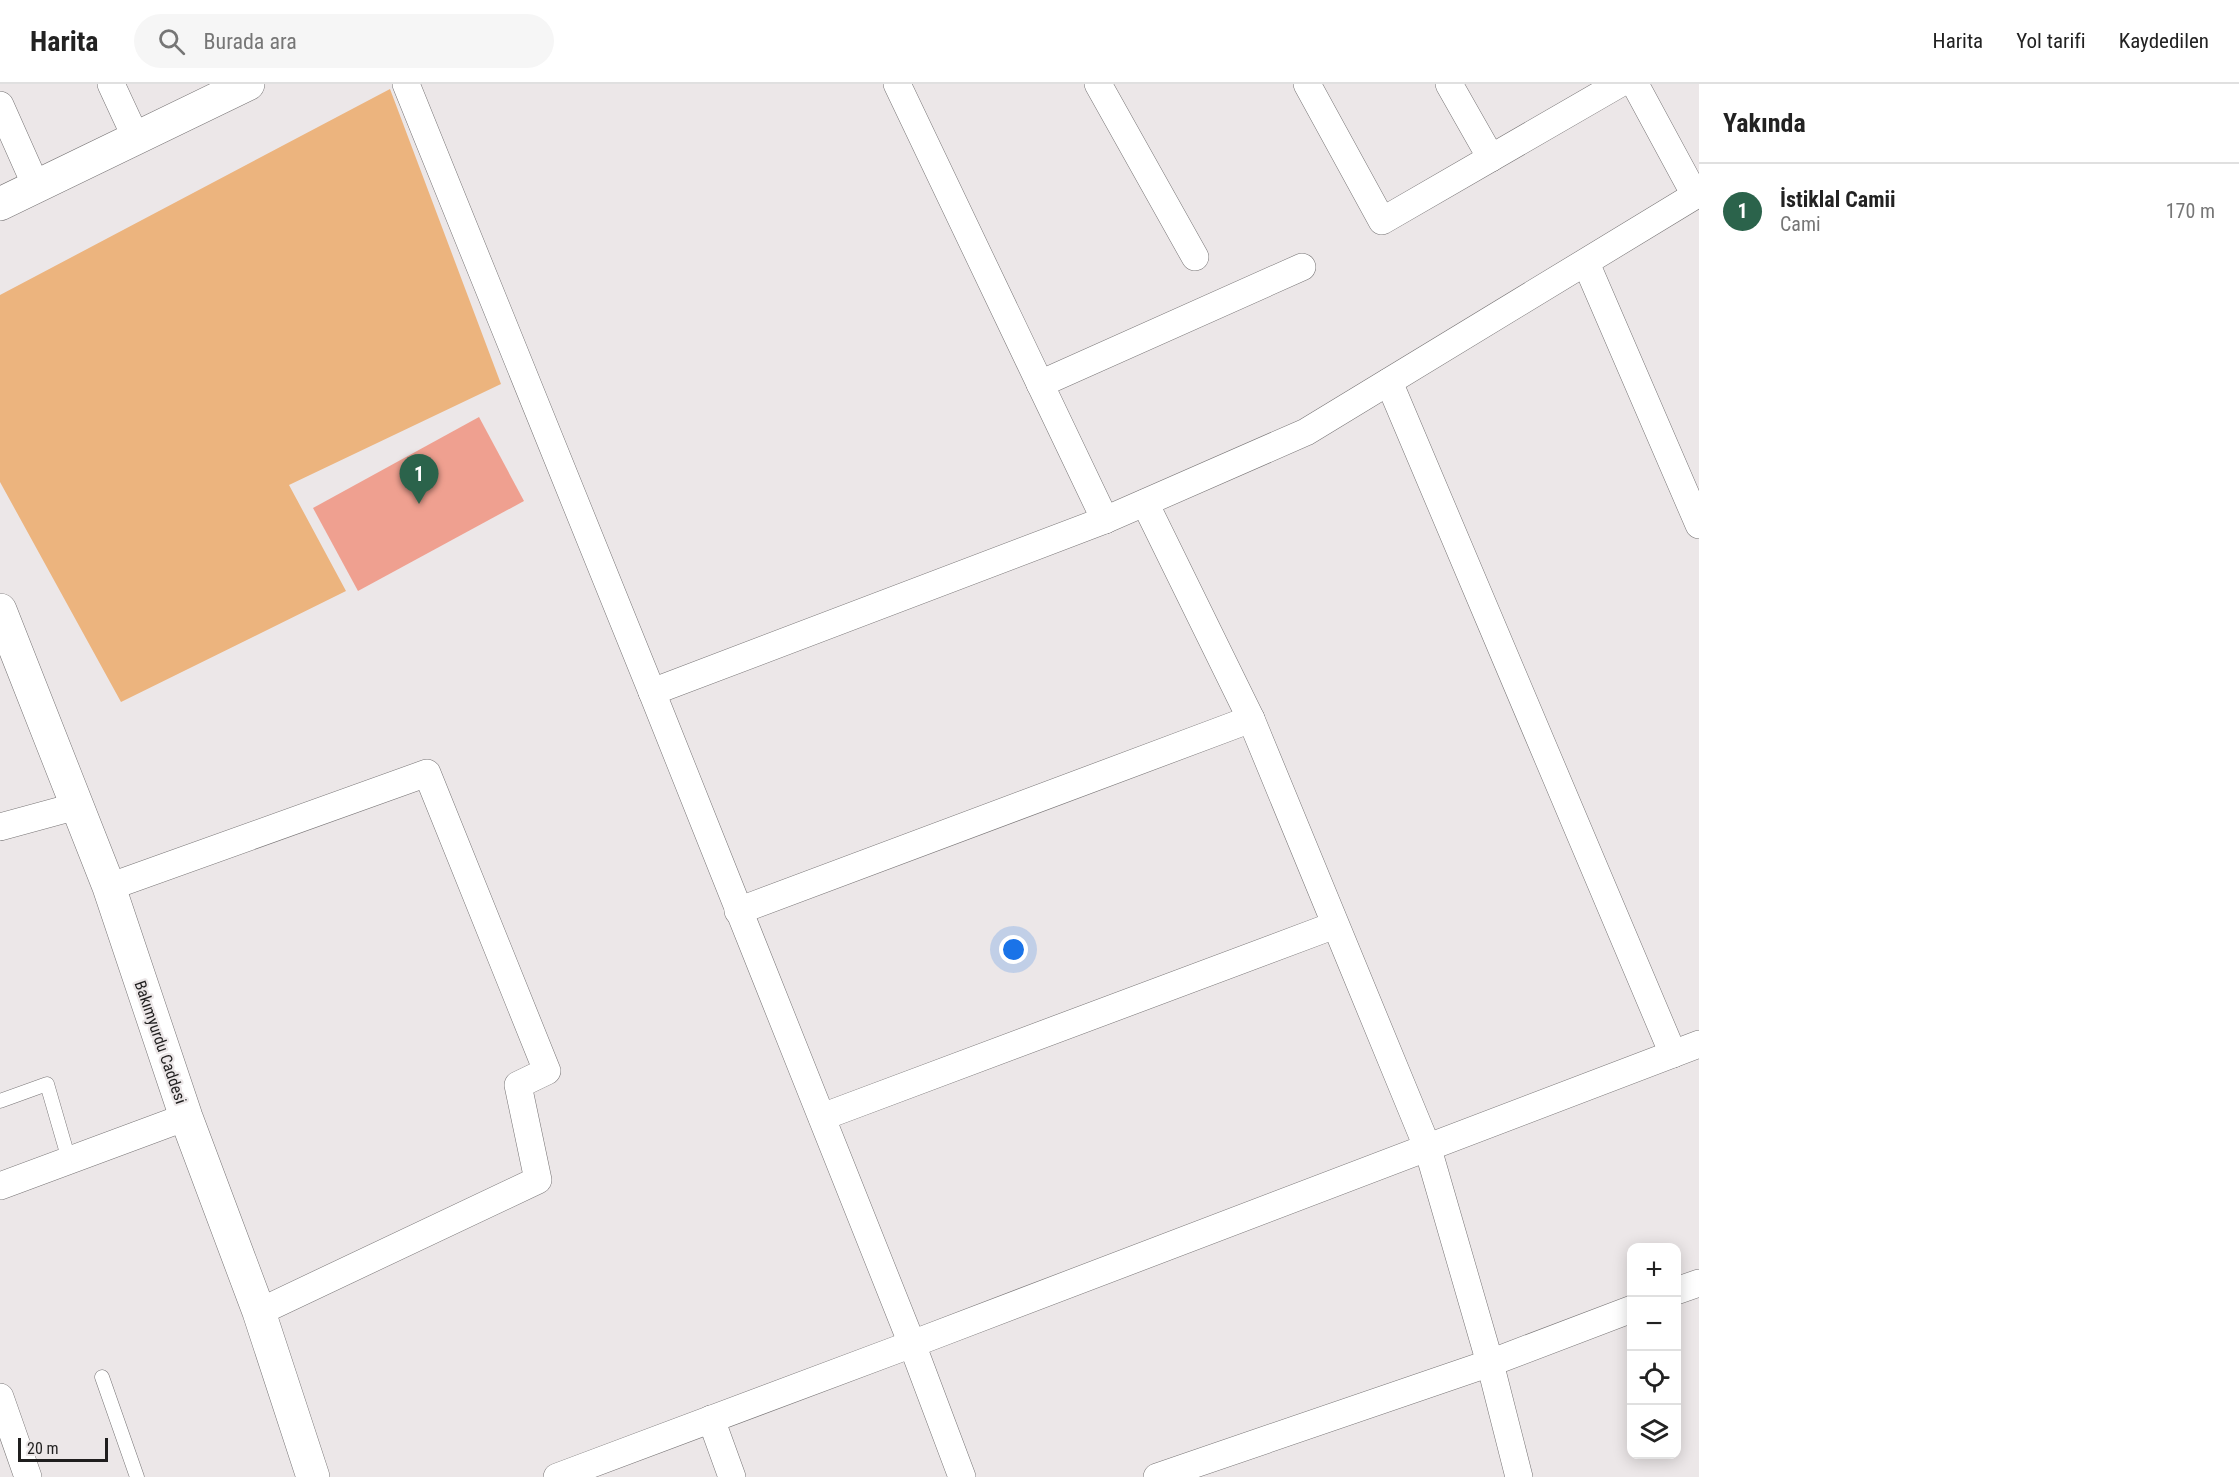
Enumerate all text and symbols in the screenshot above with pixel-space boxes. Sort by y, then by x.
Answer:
search box [134,14,554,68]
text: Harita [30,25,98,58]
icon: search [155,25,188,58]
text: Burada ara [203,29,297,54]
text: Harita [1933,29,1983,53]
text: Yol tarifi [2016,29,2086,53]
text: Kaydedilen [2119,29,2209,53]
text: Yakında [1723,108,1806,138]
text: İstiklal Camii [1780,187,1896,212]
text: 1 [1737,199,1748,223]
text: 170 m [2166,199,2215,223]
text: Cami [1780,212,1821,236]
pin: 1 [400,454,438,504]
your location [999,935,1028,964]
street label: Bakımyurdu Caddesi [131,978,191,1106]
map controls [1627,1243,1681,1459]
button: + [1627,1243,1681,1297]
button: − [1627,1297,1681,1351]
button: locate [1627,1351,1681,1405]
button: layers [1627,1405,1681,1459]
scale bar [18,1435,108,1462]
text: 20 m [27,1439,59,1458]

